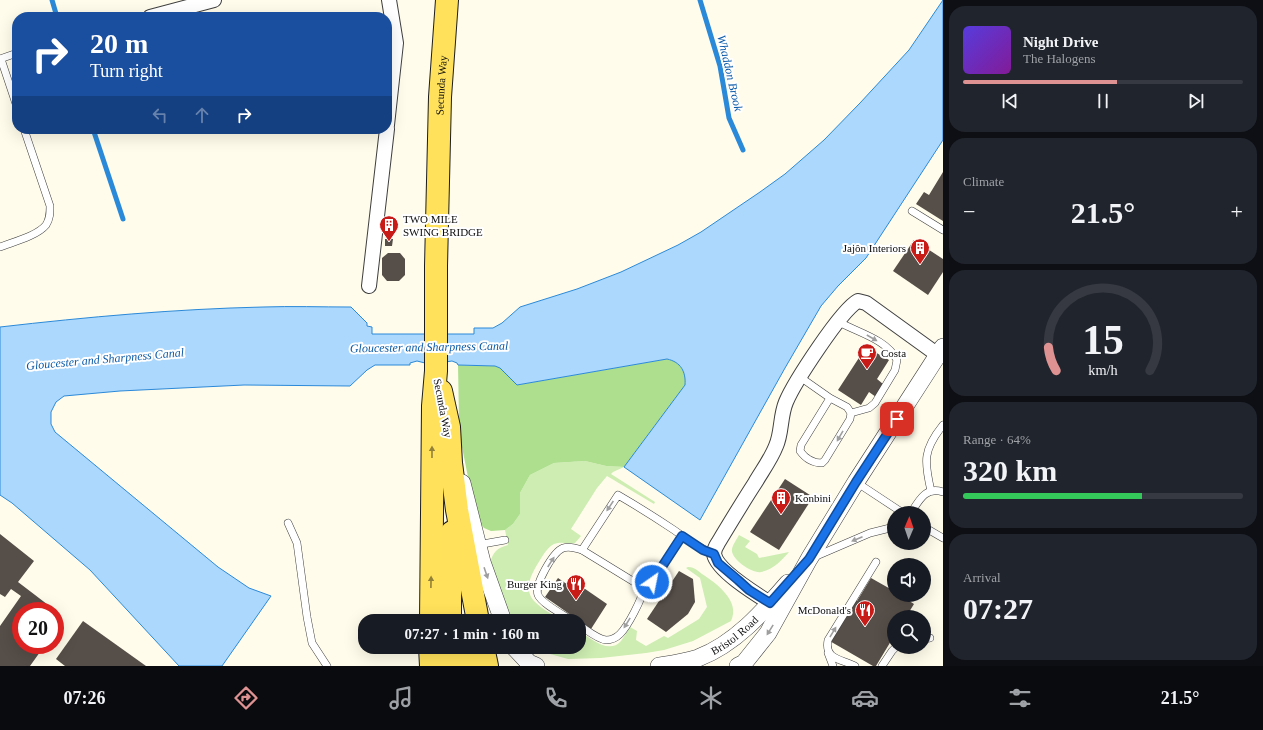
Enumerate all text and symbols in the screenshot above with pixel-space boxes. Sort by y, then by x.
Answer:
icon: right [24,28,76,80]
text: 20 m [90,28,148,59]
water label: Whaddon Brook [714,33,746,113]
text: Night Drive [1023,34,1098,50]
text: The Halogens [1023,51,1096,66]
street label: Secunda Way [434,54,449,115]
text: Turn right [90,61,163,81]
icon: previous [999,90,1021,112]
icon: pause [1092,90,1114,112]
icon: next [1185,90,1207,112]
icon: left [149,104,171,126]
icon: ahead [191,104,213,126]
icon: right [233,104,255,126]
text: Climate [963,174,1004,189]
text: 21.5° [1071,196,1135,229]
text: − [963,199,975,224]
text: + [1231,199,1243,224]
place label: TWO MILE SWING BRIDGE [403,213,483,238]
building icon: TWO MILE SWING BRIDGE [378,214,400,242]
building icon: Jajôn Interiors [909,237,931,265]
place label: Jajôn Interiors [843,242,906,254]
text: 15 [1082,317,1124,363]
one-way arrow [867,334,878,341]
water label: Gloucester and Sharpness Canal [350,339,509,355]
cafe icon: Costa [856,342,878,370]
water label: Gloucester and Sharpness Canal [26,345,185,373]
place label: Costa [881,347,906,359]
text: km/h [1088,362,1118,378]
street label: Secunda Way [431,378,455,439]
pin [880,402,914,436]
icon: arrive [886,408,908,430]
one-way arrow [837,430,844,442]
text: Range · 64% [963,432,1031,447]
one-way arrow [429,445,435,458]
text: 320 km [963,454,1057,487]
building icon: Konbini [770,487,792,515]
place label: Konbini [795,492,831,504]
one-way arrow [607,500,614,512]
north arrow [887,506,931,550]
map controls [887,506,931,654]
one-way arrow [850,536,862,542]
one-way arrow [547,557,555,567]
button: sound [887,558,931,602]
position arrow [631,561,673,603]
one-way arrow [483,568,489,580]
text: Arrival [963,570,1001,585]
restaurant icon: Burger King [565,573,587,601]
one-way arrow [428,575,434,588]
place label: Burger King [507,578,562,590]
text: 07:27 [963,592,1033,625]
restaurant icon: McDonald's [854,599,876,627]
speed limit sign: 20 [12,602,64,654]
place label: McDonald's [798,604,851,616]
button: search [887,610,931,654]
street label: Bristol Road [709,613,761,657]
one-way arrow [623,618,631,628]
one-way arrow [766,624,773,636]
text: 07:27 · 1 min · 160 m [405,626,540,642]
one-way arrow [829,626,836,638]
icon: directions [232,684,260,712]
icon: music [387,684,415,712]
icon: phone [542,684,570,712]
icon: climate [697,684,725,712]
icon: car [851,684,879,712]
icon: filters [1006,684,1034,712]
text: 07:26 [63,688,105,708]
text: 21.5° [1161,688,1200,708]

